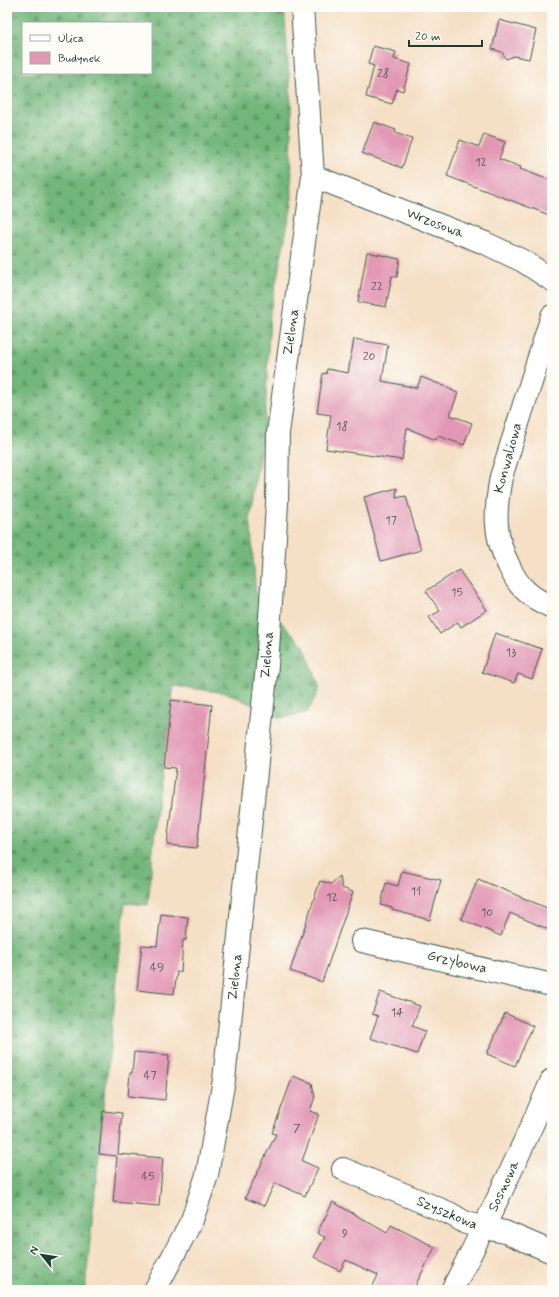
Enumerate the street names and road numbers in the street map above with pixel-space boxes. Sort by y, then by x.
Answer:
street label: Wrzosowa [404,204,467,242]
street label: Zielona [279,307,303,357]
street label: Konwaliowa [490,421,526,495]
street label: Zielona [256,631,278,679]
street label: Grzybowa [425,946,489,978]
street label: Zielona [224,953,246,1001]
street label: Sosnowa [484,1157,524,1215]
street label: Szyszkowa [414,1192,480,1234]

